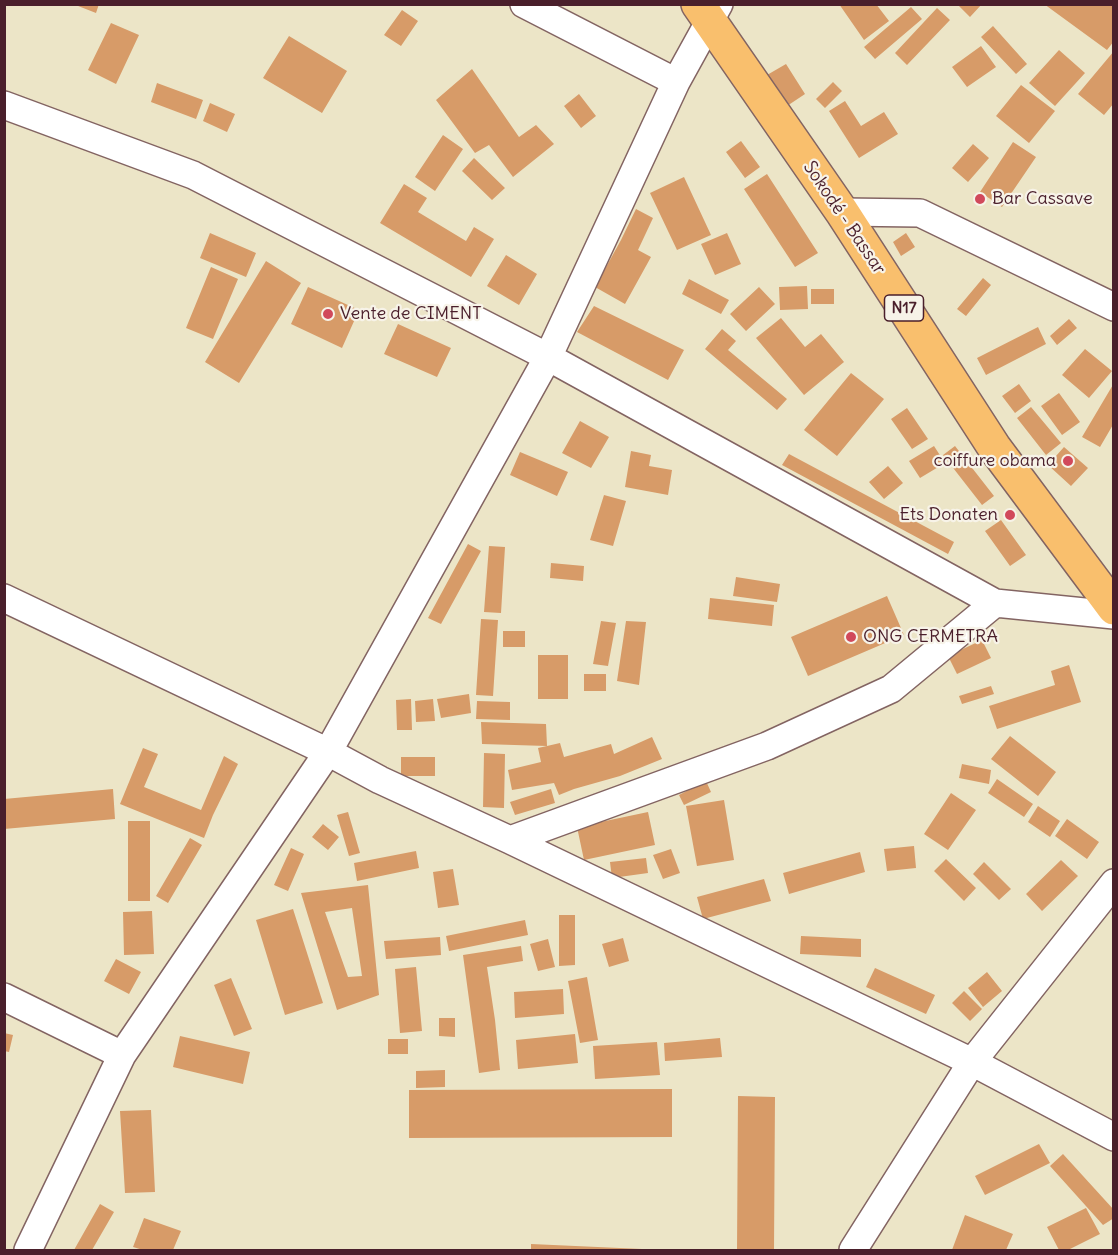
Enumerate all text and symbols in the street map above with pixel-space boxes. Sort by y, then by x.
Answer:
street label: Sokodé - Bassar [798,157,890,279]
place label: Bar Cassave [992,188,1093,210]
marker: Bar Cassave [973,192,987,206]
road number: N17 [884,295,924,321]
place label: Vente de CIMENT [340,303,482,325]
marker: Vente de CIMENT [321,307,335,321]
place label: coiffure obama [933,450,1056,472]
marker: coiffure obama [1061,454,1075,468]
place label: Ets Donaten [900,504,998,526]
marker: Ets Donaten [1003,508,1017,522]
place label: ONG CERMETRA [863,626,998,648]
marker: ONG CERMETRA [844,630,858,644]

